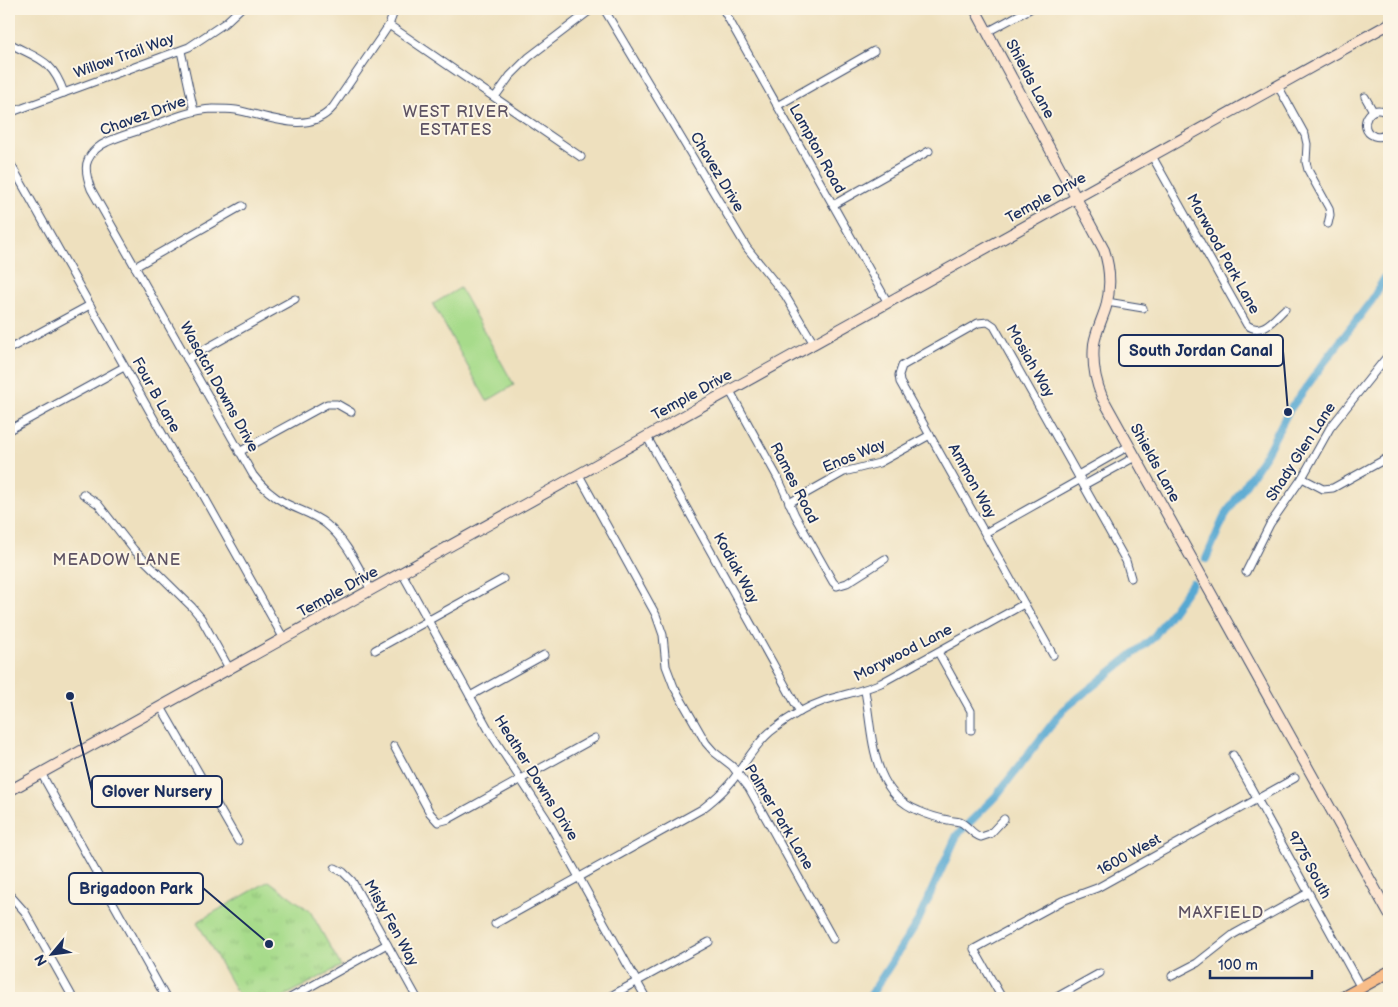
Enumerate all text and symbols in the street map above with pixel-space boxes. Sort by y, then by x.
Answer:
street label: Willow Trail Way [71,29,177,83]
street label: Shields Lane [1001,36,1059,122]
street label: Chavez Drive [98,92,189,140]
street label: Lampton Road [785,101,849,197]
district label: WEST RIVER ESTATES [403,103,509,140]
street label: Chavez Drive [686,129,748,215]
street label: Temple Drive [1003,168,1090,228]
street label: Marwood Park Lane [1182,191,1264,318]
street label: Wasatch Downs Drive [175,318,263,456]
street label: Mosiah Way [1002,321,1059,401]
callout: South Jordan Canal [1119,335,1283,366]
text: South Jordan Canal [1129,342,1273,361]
street label: Four B Lane [128,354,184,436]
street label: Temple Drive [649,365,736,425]
street label: Shady Glen Lane [1262,399,1340,505]
street label: Shields Lane [1126,420,1184,506]
street label: Enos Way [820,435,888,477]
street label: Rames Road [766,439,822,527]
street label: Ammon Way [944,440,1000,522]
street label: Kodiak Way [709,529,763,607]
district label: MEADOW LANE [53,551,181,570]
street label: Temple Drive [295,562,382,622]
street label: Morywood Lane [851,620,956,686]
street label: Heather Downs Drive [490,712,582,844]
street label: Palmer Park Lane [740,761,818,873]
callout: Glover Nursery [92,776,222,807]
text: Glover Nursery [102,783,213,802]
street label: 9775 South [1283,828,1335,902]
street label: 1600 West [1094,830,1164,880]
callout: Brigadoon Park [69,873,203,904]
street label: Misty Fen Way [359,877,423,970]
text: Brigadoon Park [79,880,194,899]
district label: MAXFIELD [1178,904,1264,923]
north arrow [28,930,78,980]
scale bar [1210,947,1313,979]
text: N [31,951,51,969]
text: 100 m [1218,956,1258,975]

